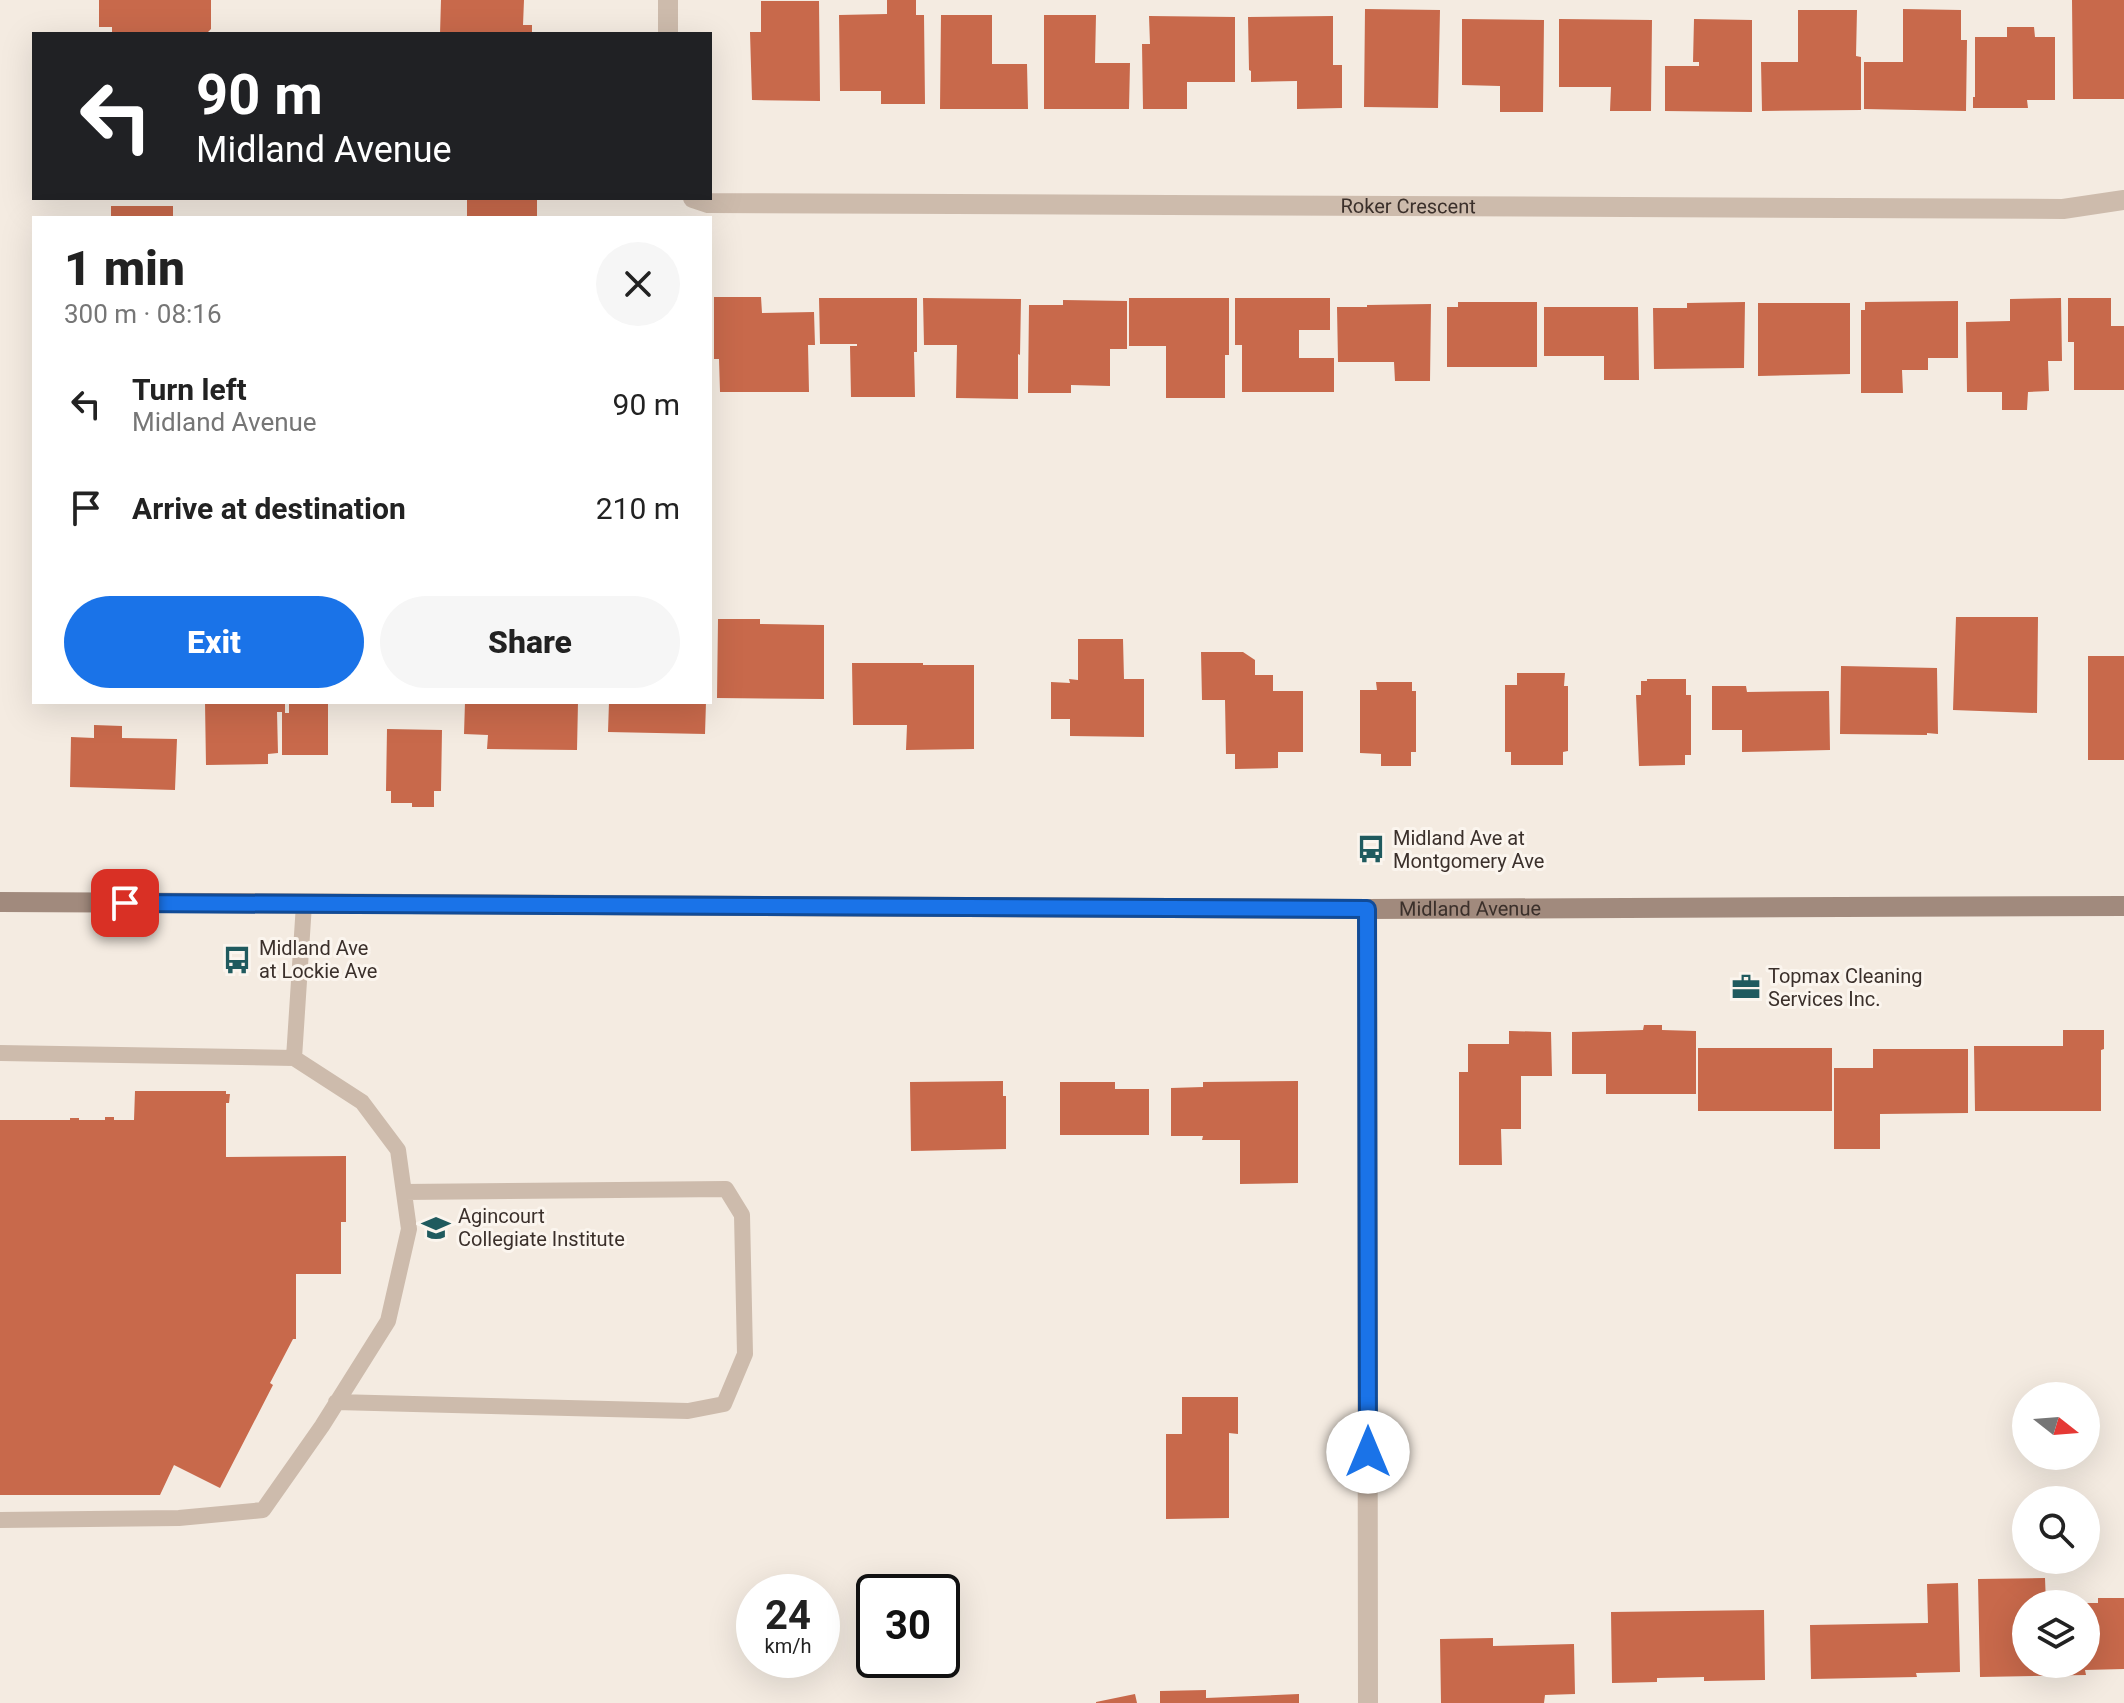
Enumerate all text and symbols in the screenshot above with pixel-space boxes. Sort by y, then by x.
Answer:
text: 90 m [196,62,323,128]
icon: left [64,64,168,168]
text: Midland Avenue [196,129,452,171]
street label: Roker Crescent [1340,194,1476,218]
text: 1 min [64,240,185,297]
button: close [596,242,680,326]
text: 300 m · 08:16 [64,299,222,329]
text: Turn left [132,372,247,407]
icon: left [64,382,108,426]
text: 90 m [613,387,680,422]
text: Midland Avenue [132,407,317,437]
icon: arrive [64,486,108,530]
text: Arrive at destination [132,491,406,526]
text: 210 m [596,491,680,526]
button: Exit [64,596,364,688]
button: Share [380,596,680,688]
place label: Midland Ave at Montgomery Ave [1393,826,1544,873]
bus stop icon: Midland Ave at Montgomery Ave [1356,834,1386,864]
pin [91,869,159,937]
icon: arrive [103,881,147,925]
street label: Midland Avenue [1399,896,1541,921]
place label: Midland Ave at Lockie Ave [259,936,377,983]
bus stop icon: Midland Ave at Lockie Ave [222,945,252,975]
place label: Topmax Cleaning Services Inc. [1768,964,1922,1011]
office icon: Topmax Cleaning Services Inc. [1731,972,1761,1002]
place label: Agincourt Collegiate Institute [458,1204,625,1251]
school or university icon: Agincourt Collegiate Institute [421,1213,451,1243]
north arrow [2012,1382,2100,1470]
map controls [2012,1382,2100,1678]
position arrow [1326,1410,1410,1494]
button: search [2012,1486,2100,1574]
speed limit sign: 30 [856,1574,960,1678]
button: layers [2012,1590,2100,1678]
text: 24 [765,1592,811,1639]
text: km/h [765,1634,811,1658]

